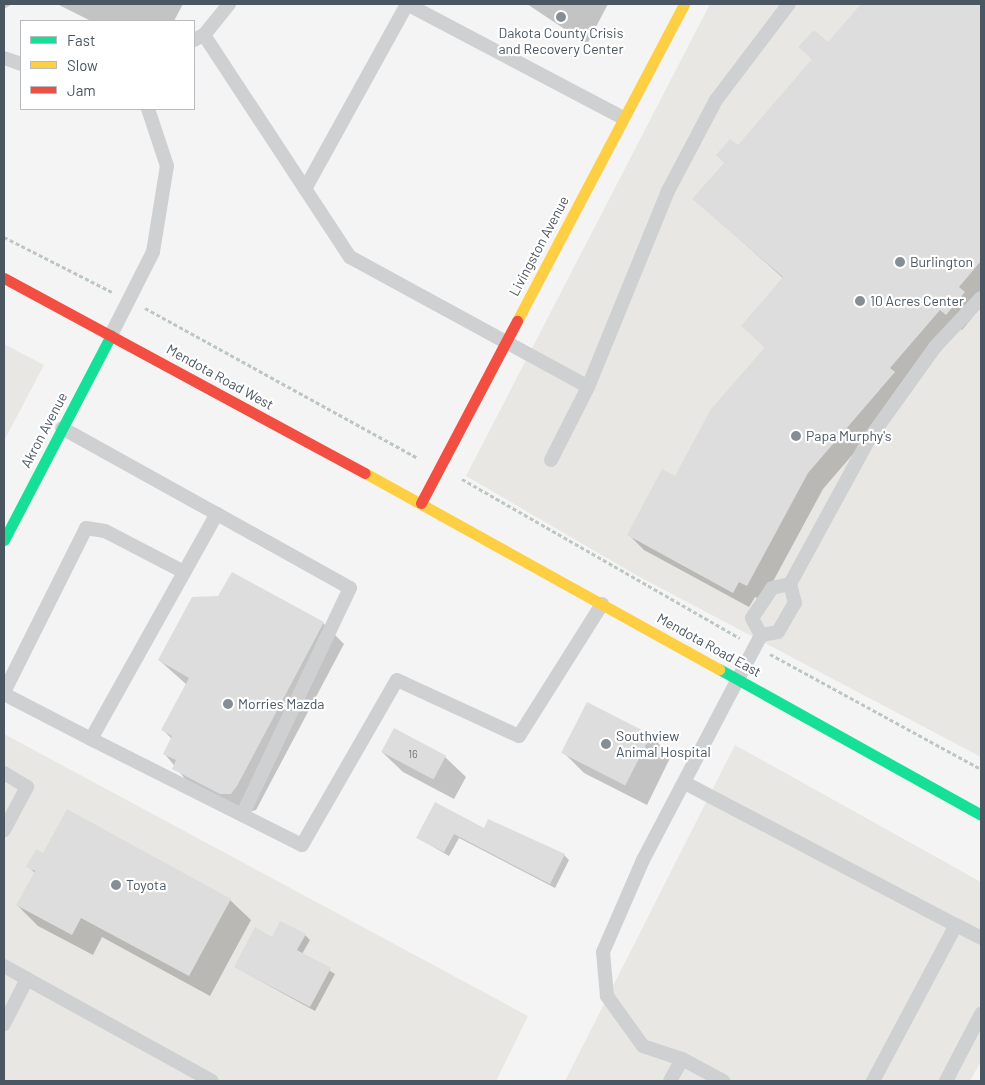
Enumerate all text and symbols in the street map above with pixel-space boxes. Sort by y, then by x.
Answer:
marker: Dakota County Crisis and Recovery Center [555,11,567,23]
legend [20,20,195,110]
place label: Dakota County Crisis and Recovery Center [498,25,624,58]
text: Fast [67,31,95,49]
text: Slow [67,56,98,74]
text: Jam [67,81,96,99]
street label: Livingston Avenue [506,193,572,299]
place label: Burlington [910,254,973,270]
marker: Burlington [894,256,906,268]
place label: 10 Acres Center [870,293,964,309]
marker: 10 Acres Center [854,295,866,307]
street label: Mendota Road West [164,341,276,413]
street label: Akron Avenue [17,389,71,471]
place label: Papa Murphy's [806,428,891,444]
marker: Papa Murphy's [790,430,802,442]
street label: Mendota Road East [654,609,764,681]
place label: Morries Mazda [238,696,324,712]
marker: Morries Mazda [222,698,234,710]
place label: Southview Animal Hospital [616,728,711,760]
marker: Southview Animal Hospital [600,738,612,750]
house number: 16 [408,747,418,761]
place label: Toyota [126,877,166,893]
marker: Toyota [110,879,122,891]

